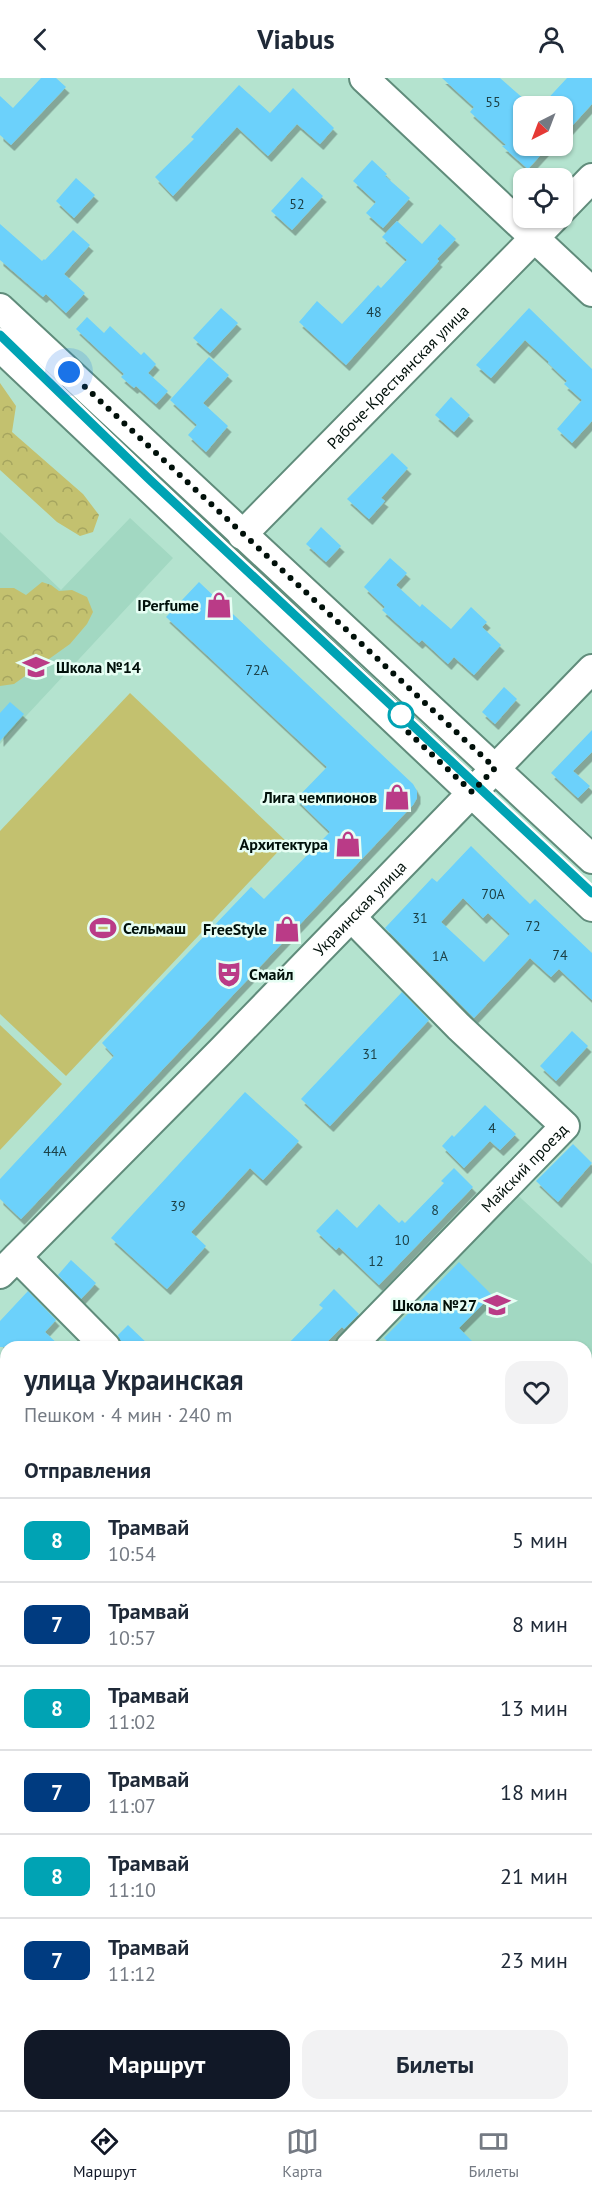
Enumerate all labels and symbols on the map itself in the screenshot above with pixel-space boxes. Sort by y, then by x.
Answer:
house number: 55 [485,93,501,111]
north arrow [513,96,573,156]
house number: 52 [289,195,305,213]
street label: Рабоче-Крестьянская улица [323,301,473,453]
house number: 48 [366,303,382,321]
your location [54,357,84,387]
shop icon: IPerfume [204,590,234,620]
place label: IPerfume [137,595,199,615]
school or university icon: Школа №14 [21,652,51,682]
place label: Школа №14 [56,657,141,677]
house number: 72А [245,661,270,679]
unlabelled marker [388,702,414,728]
shop icon: Лига чемпионов [382,782,412,812]
place label: Лига чемпионов [262,787,377,807]
shop icon: Архитектура [333,829,363,859]
place label: Архитектура [240,834,328,854]
street label: Украинская улица [309,856,410,960]
house number: 70А [481,885,506,903]
house number: 31 [412,909,428,927]
sports icon: Сельмаш [88,913,118,943]
shop icon: FreeStyle [272,914,302,944]
house number: 72 [525,917,541,935]
place label: Сельмаш [123,918,186,938]
place label: FreeStyle [203,919,267,939]
house number: 74 [552,946,568,964]
house number: 1А [432,947,449,965]
theatre icon: Смайл [214,959,244,989]
place label: Смайл [249,964,294,984]
house number: 31 [362,1045,378,1063]
street label: Майский проезд [477,1119,572,1216]
house number: 4 [488,1119,496,1137]
house number: 44А [43,1142,68,1160]
house number: 39 [170,1197,186,1215]
house number: 8 [431,1201,439,1219]
house number: 10 [394,1231,410,1249]
house number: 12 [368,1252,384,1270]
school or university icon: Школа №27 [482,1290,512,1320]
place label: Школа №27 [392,1295,477,1315]

